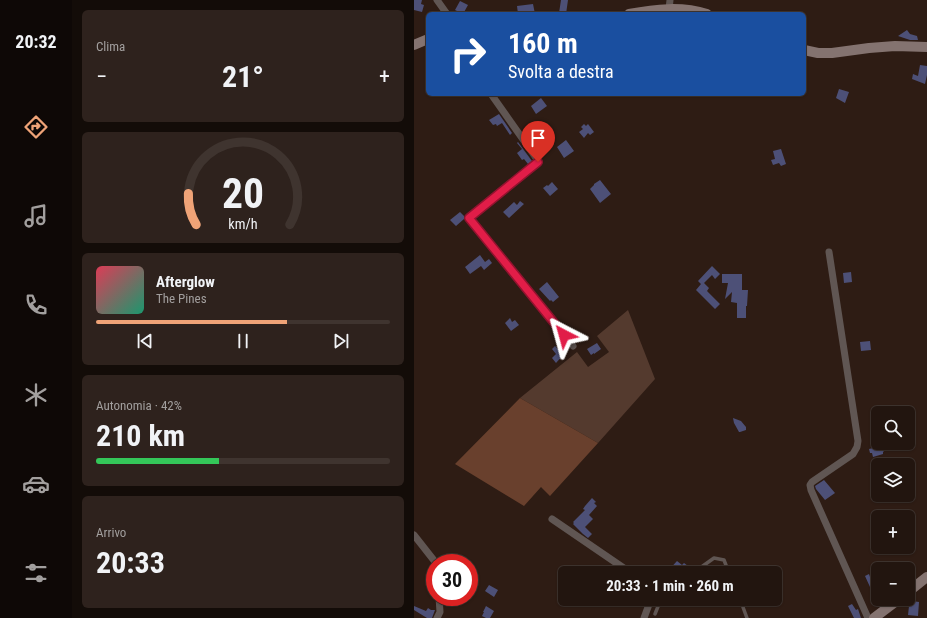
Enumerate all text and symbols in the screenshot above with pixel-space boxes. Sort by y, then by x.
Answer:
text: 160 m [508,27,578,60]
icon: right [442,28,494,80]
text: 20:32 [15,31,57,52]
text: Clima [96,39,125,54]
text: 21° [222,59,264,94]
text: Svolta a destra [508,61,614,82]
text: − [96,64,107,89]
text: + [379,64,390,89]
icon: directions [22,113,50,141]
pin [521,121,555,162]
icon: arrive [527,127,549,149]
text: 20 [222,169,264,218]
icon: music [22,202,50,230]
text: km/h [228,216,258,232]
text: Afterglow [156,273,215,291]
icon: phone [22,291,50,319]
text: The Pines [156,291,207,306]
position arrow [543,314,585,356]
icon: previous [134,330,156,352]
icon: pause [232,330,254,352]
icon: next [330,330,352,352]
icon: climate [22,381,50,409]
text: Autonomia · 42% [96,398,182,413]
map controls [871,406,915,606]
button: search [871,406,915,450]
text: 210 km [96,418,185,453]
button: layers [871,458,915,502]
icon: car [22,470,50,498]
button: + [871,510,915,554]
text: Arrivo [96,525,126,540]
text: 20:33 [96,545,165,580]
speed limit sign: 30 [426,554,478,606]
icon: filters [22,559,50,587]
button: − [871,562,915,606]
text: 20:33 · 1 min · 260 m [606,577,734,595]

